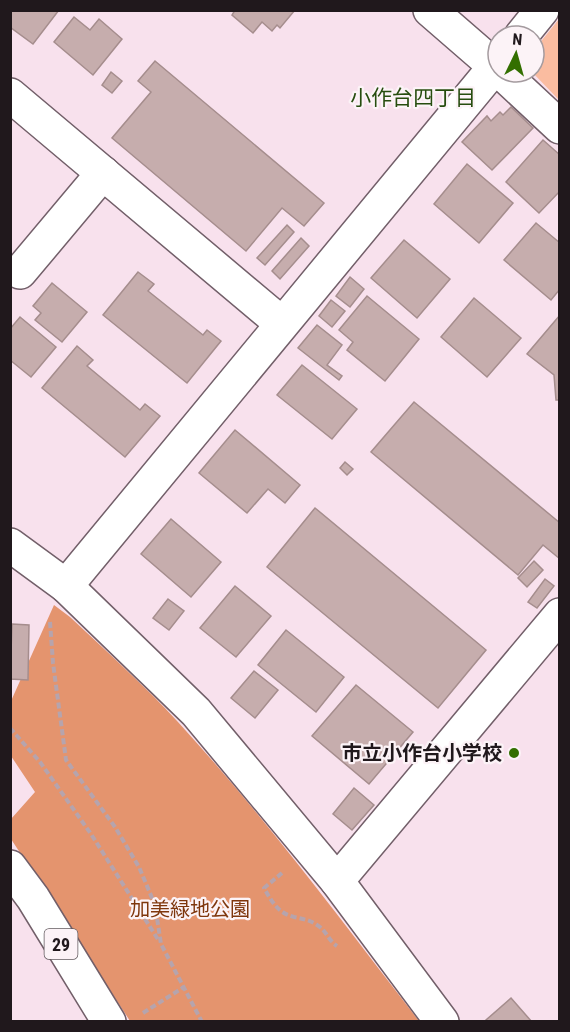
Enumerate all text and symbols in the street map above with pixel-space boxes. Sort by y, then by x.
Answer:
north arrow [486,24,546,84]
text: N [512,30,523,49]
district label: 小作台四丁目 [350,86,476,110]
place label: 市立小作台小学校 [342,741,502,765]
marker: 市立小作台小学校 [507,746,521,760]
park label: 加美緑地公園 [130,897,250,921]
road number: 29 [44,929,78,959]

